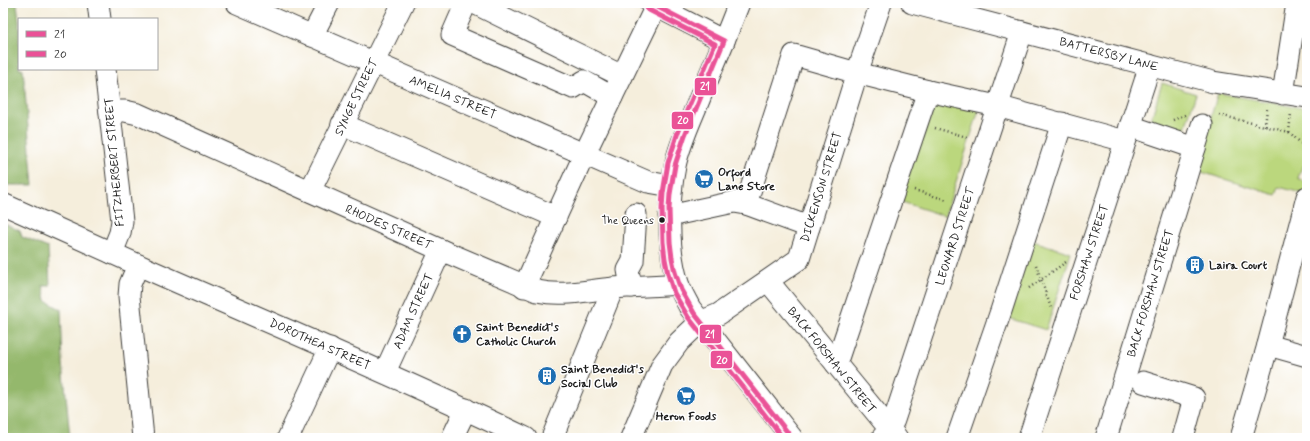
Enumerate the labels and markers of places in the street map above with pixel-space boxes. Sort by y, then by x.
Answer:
place label: Orford Lane Store [718,165,775,195]
supermarket icon: Orford Lane Store [693,168,715,190]
place label: The Queens [602,214,654,228]
marker: The Queens [657,215,667,225]
building icon: Laira Court [1184,254,1206,276]
place label: Laira Court [1209,258,1268,274]
place label: Saint Benedict's Catholic Church [476,320,559,350]
church icon: Saint Benedict's Catholic Church [451,323,473,345]
place label: Saint Benedict's Social Club [561,362,644,392]
building icon: Saint Benedict's Social Club [536,365,558,387]
supermarket icon: Heron Foods [675,385,697,407]
place label: Heron Foods [656,409,717,425]

